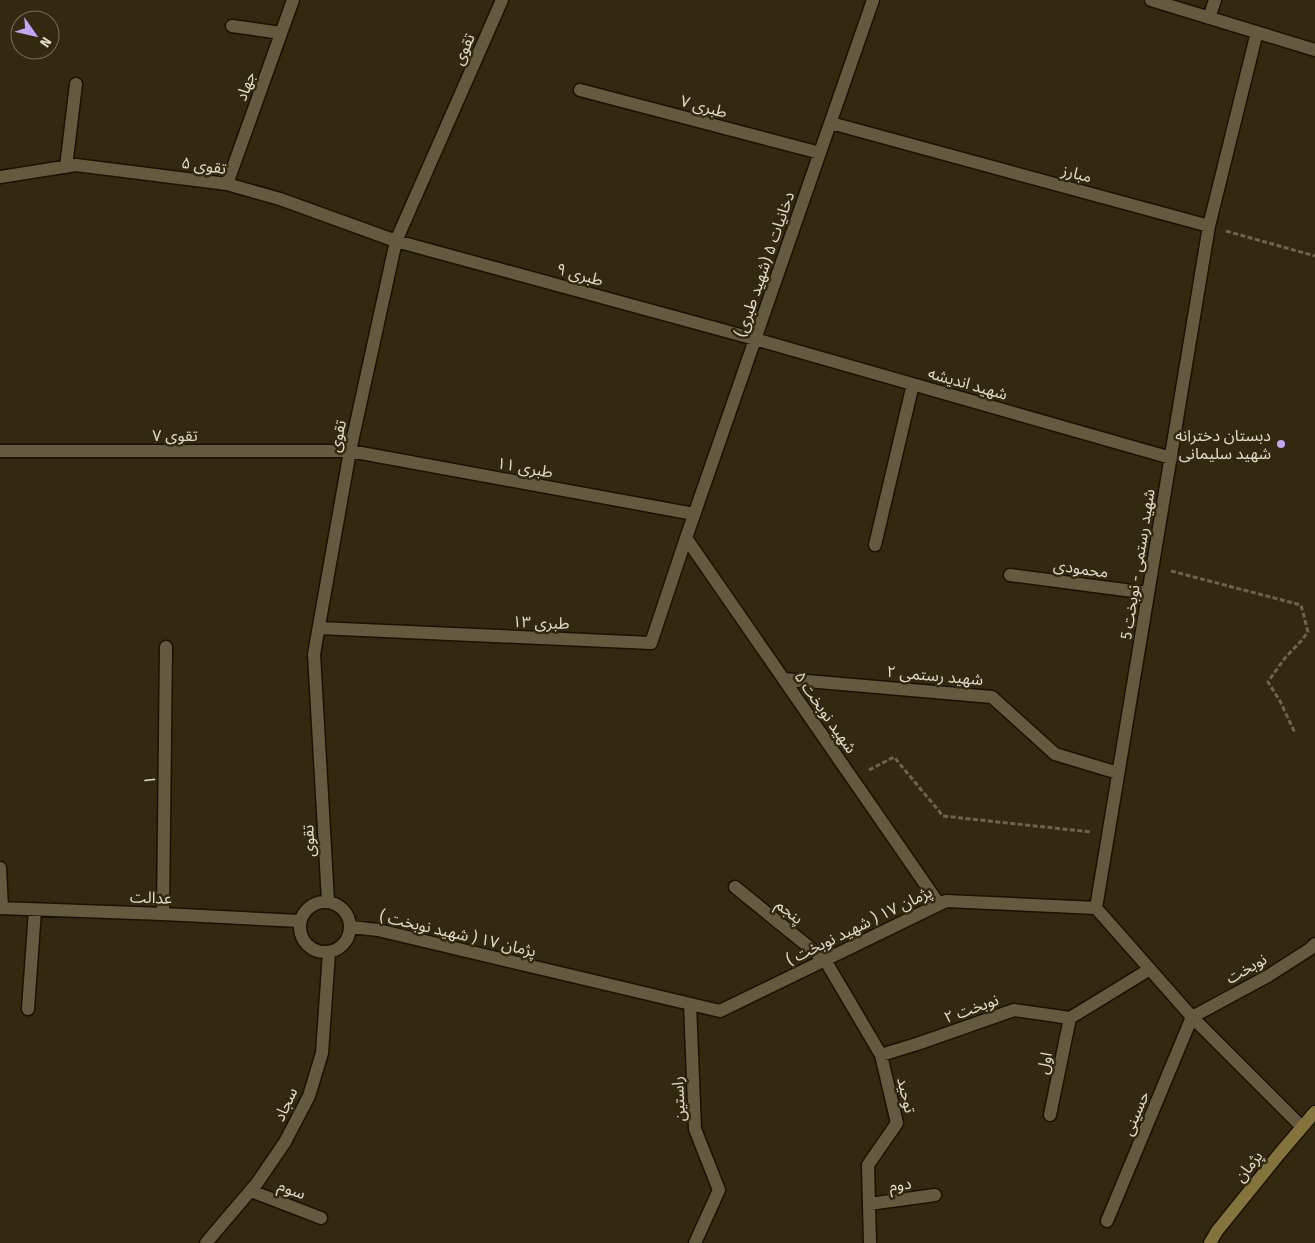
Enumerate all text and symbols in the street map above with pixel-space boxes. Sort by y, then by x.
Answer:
north arrow [10,10,60,60]
street label: تقوی [448,30,479,68]
text: N [36,34,55,50]
street label: جهاد [231,69,259,103]
street label: طبری ۷ [678,91,730,122]
street label: تقوی ۵ [180,153,228,178]
street label: مبارز [1059,160,1094,187]
street label: دخانیات ۵ (شهید طبری) [731,189,798,339]
street label: طبری ۹ [554,259,606,290]
street label: شهید اندیشه [926,363,1010,404]
street label: تقوی [325,418,350,454]
street label: تقوی ۷ [152,426,198,445]
place label: دبستان دخترانه شهید سلیمانی [1175,426,1271,463]
marker: دبستان دخترانه شهید سلیمانی [1275,438,1287,450]
street label: طبری ۱۱ [495,453,555,482]
street label: شهید رستمی - نوبخت 5 [1116,487,1159,641]
street label: محمودی [1052,555,1110,582]
street label: طبری ۱۳ [512,612,570,633]
street label: شهید رستمی ۲ [886,662,984,689]
street label: شهید نوبخت ۵ [790,668,861,757]
street label: ۱ [140,775,159,785]
street label: تقوی [298,824,319,858]
street label: پژمان ۱۷ ( شهید نوبخت ) [783,882,936,970]
street label: عدالت [130,887,172,908]
street label: پنجم [770,895,807,930]
street label: پژمان ۱۷ ( شهید نوبخت ) [378,906,538,962]
street label: نوبخت [1223,949,1270,988]
street label: نوبخت ۲ [941,990,1001,1027]
street label: اول [1033,1050,1057,1076]
street label: توحید [893,1075,920,1115]
street label: راستین [668,1076,689,1122]
street label: سجاد [269,1084,301,1124]
street label: حسینی [1118,1088,1153,1138]
street label: پژمان [1230,1147,1267,1186]
street label: دوم [888,1174,913,1198]
street label: سوم [274,1176,308,1206]

